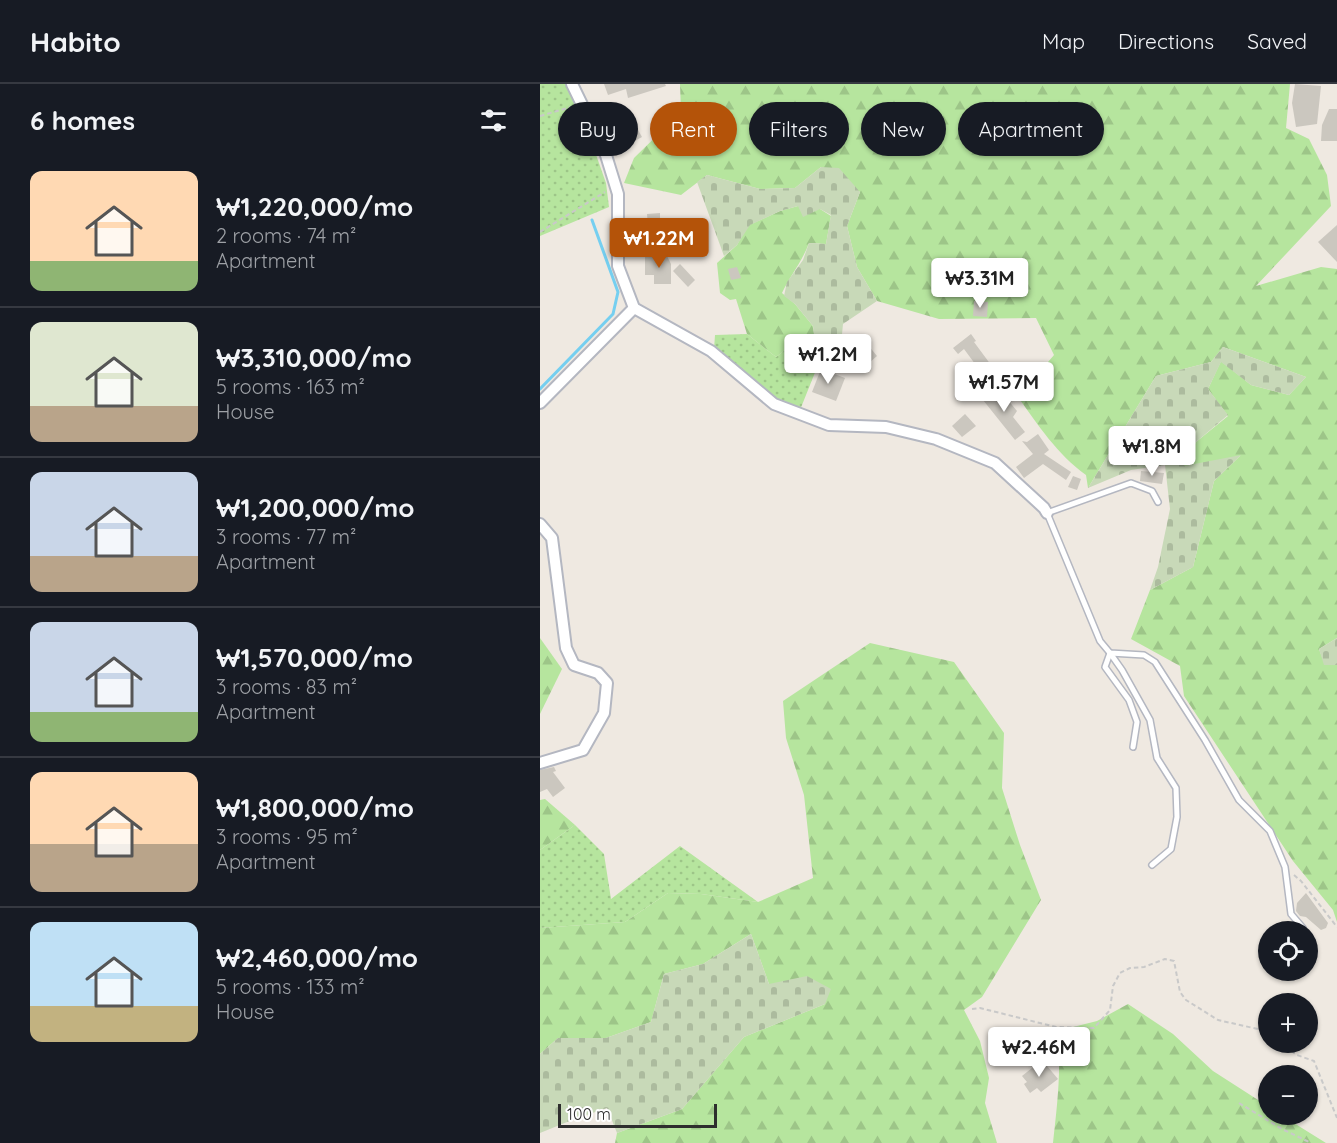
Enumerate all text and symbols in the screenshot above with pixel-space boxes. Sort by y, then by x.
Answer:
text: Habito [30,24,121,59]
text: Map [1042,28,1085,54]
text: Directions [1118,28,1214,54]
text: Saved [1247,28,1307,54]
chip: Buy [558,102,638,156]
chip: Rent [650,102,737,156]
chip: Filters [749,102,849,156]
chip: New [861,102,946,156]
chip: Apartment [958,102,1104,156]
text: 6 homes [30,104,135,137]
icon: filters [477,104,510,137]
text: ₩1,220,000/mo [216,190,413,223]
icon: home [78,195,150,267]
pin: ₩1.22M [610,218,708,269]
text: 2 rooms · 74 m² [216,223,356,248]
text: ₩1.22M [624,225,694,250]
text: Apartment [216,248,316,273]
pin: ₩3.31M [931,258,1029,309]
text: ₩3.31M [945,265,1015,290]
pin: ₩1.2M [786,334,870,385]
text: ₩3,310,000/mo [216,341,412,374]
text: ₩1.2M [798,341,858,366]
icon: home [78,346,150,418]
pin: ₩1.57M [955,362,1053,413]
text: ₩1.57M [969,369,1039,394]
text: 5 rooms · 163 m² [216,374,365,399]
text: House [216,399,275,424]
pin: ₩1.8M [1110,426,1194,477]
text: ₩1.8M [1123,433,1181,458]
text: ₩1,200,000/mo [216,491,415,524]
icon: home [78,496,150,568]
text: 3 rooms · 77 m² [216,524,356,549]
text: Apartment [216,549,316,574]
text: ₩1,570,000/mo [216,641,413,674]
icon: home [78,646,150,718]
text: 3 rooms · 83 m² [216,674,357,699]
text: Apartment [216,699,316,724]
text: ₩1,800,000/mo [216,791,414,824]
icon: home [78,796,150,868]
text: 3 rooms · 95 m² [216,824,358,849]
text: Apartment [216,849,316,874]
map controls [1258,921,1318,1125]
button: locate [1258,921,1318,981]
text: ₩2,460,000/mo [216,941,418,974]
icon: home [78,946,150,1018]
text: 5 rooms · 133 m² [216,974,365,999]
button: + [1258,993,1318,1053]
text: House [216,999,275,1024]
pin: ₩2.46M [990,1027,1088,1078]
text: ₩2.46M [1002,1034,1076,1059]
button: − [1258,1065,1318,1125]
scale bar [558,1101,717,1128]
text: 100 m [567,1104,611,1124]

